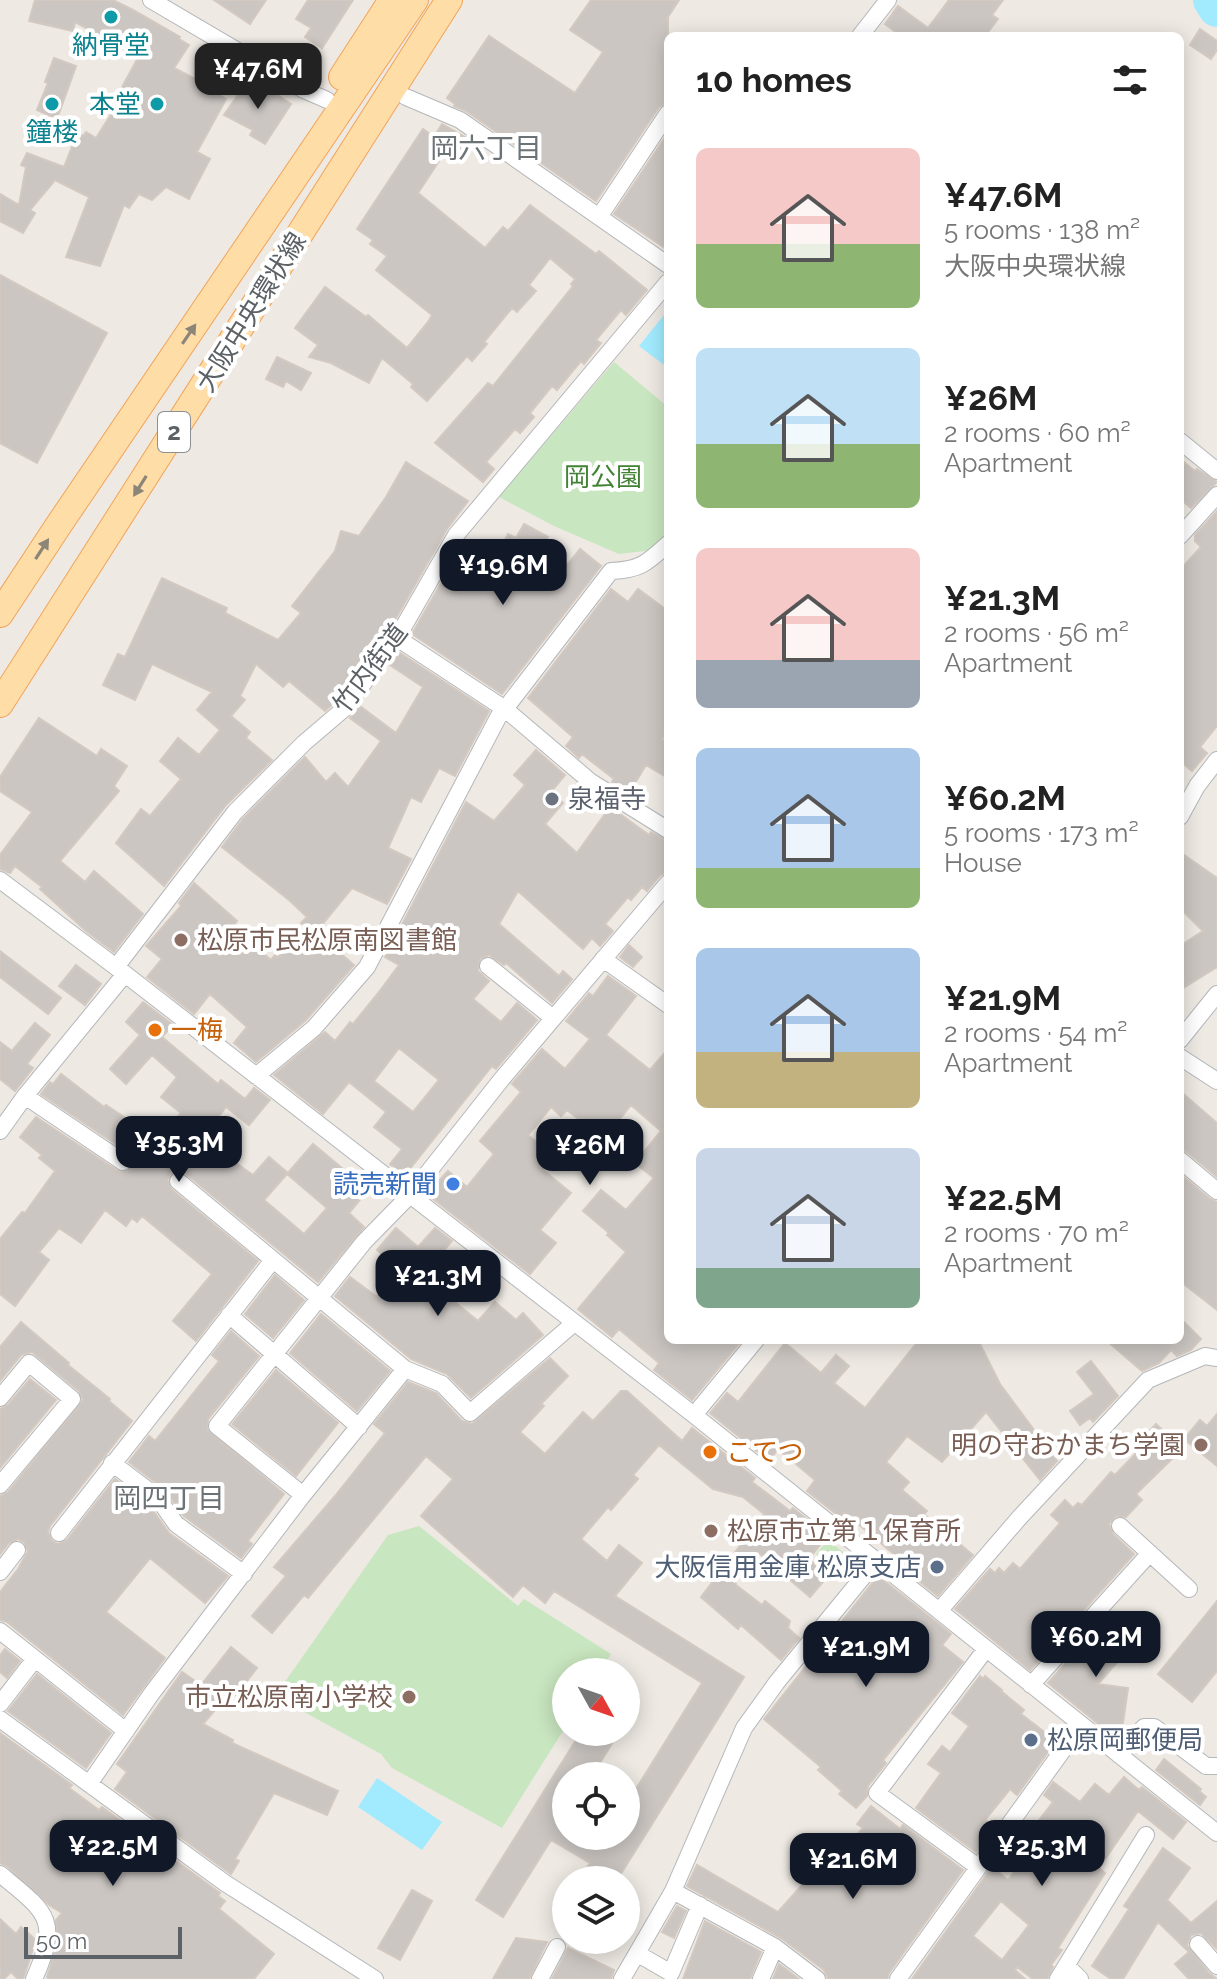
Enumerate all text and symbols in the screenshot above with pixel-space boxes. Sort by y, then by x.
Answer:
marker: 納骨堂 [102,8,120,26]
place label: 納骨堂 [72,30,150,60]
pin: ¥47.6M [193,43,323,111]
text: ¥47.6M [213,54,303,84]
icon: filters [1108,58,1152,102]
text: 10 homes [696,60,852,100]
place label: 本堂 [89,89,141,119]
marker: 鐘楼 [43,95,61,113]
marker: 本堂 [148,95,166,113]
place label: 鐘楼 [26,117,78,147]
district label: 岡六丁目 [430,132,542,165]
text: ¥47.6M [944,175,1063,215]
icon: home [760,180,856,276]
text: 5 rooms · 138 m² [944,215,1140,245]
street label: 大阪中央環状線 [190,227,312,397]
text: 大阪中央環状線 [944,251,1126,281]
one-way arrow [181,324,196,345]
text: ¥26M [944,378,1037,418]
icon: home [760,380,856,476]
road number: 2 [158,412,190,452]
text: 2 rooms · 60 m² [944,418,1131,448]
text: Apartment [944,448,1073,478]
park label: 岡公園 [564,462,642,492]
one-way arrow [134,475,148,497]
one-way arrow [35,538,49,560]
pin: ¥19.6M [438,539,568,607]
text: ¥19.6M [458,550,548,580]
text: ¥21.3M [944,578,1060,618]
icon: home [760,580,856,676]
street label: 竹内街道 [327,617,413,719]
text: 2 rooms · 56 m² [944,618,1129,648]
text: Apartment [944,648,1073,678]
text: ¥60.2M [944,778,1066,818]
icon: home [760,780,856,876]
place label: 泉福寺 [568,784,646,814]
marker: 泉福寺 [543,790,561,808]
text: 5 rooms · 173 m² [944,818,1138,848]
text: House [944,848,1022,878]
place label: 松原市民松原南図書館 [197,925,457,955]
marker: 松原市民松原南図書館 [172,931,190,949]
text: ¥21.9M [944,978,1061,1018]
icon: home [760,980,856,1076]
place label: 一梅 [171,1015,223,1045]
text: 2 rooms · 54 m² [944,1018,1127,1048]
marker: 一梅 [146,1021,164,1039]
text: Apartment [944,1048,1073,1078]
pin: ¥35.3M [114,1116,244,1184]
pin: ¥26M [543,1119,637,1187]
text: ¥35.3M [134,1127,224,1157]
text: ¥26M [554,1130,626,1160]
place label: 読売新聞 [333,1169,437,1199]
marker: 読売新聞 [444,1175,462,1193]
text: ¥22.5M [944,1178,1062,1218]
icon: home [760,1180,856,1276]
text: 2 rooms · 70 m² [944,1218,1129,1248]
text: Apartment [944,1248,1073,1278]
pin: ¥21.3M [373,1250,503,1318]
text: ¥21.3M [394,1261,482,1291]
place label: 明の守おかまち学園 [951,1430,1185,1460]
marker: 明の守おかまち学園 [1192,1436,1210,1454]
place label: こてつ [726,1437,803,1467]
marker: こてつ [701,1443,719,1461]
district label: 岡四丁目 [113,1482,225,1515]
place label: 松原市立第１保育所 [727,1516,961,1546]
marker: 松原市立第１保育所 [702,1522,720,1540]
place label: 大阪信用金庫 松原支店 [654,1552,921,1582]
marker: 大阪信用金庫 松原支店 [928,1558,946,1576]
pin: ¥60.2M [1031,1611,1161,1679]
pin: ¥21.9M [801,1621,931,1689]
text: ¥60.2M [1049,1622,1143,1652]
text: ¥21.9M [821,1632,911,1662]
north arrow [552,1658,640,1746]
map controls [552,1658,640,1954]
place label: 市立松原南小学校 [185,1682,393,1712]
marker: 市立松原南小学校 [400,1688,418,1706]
place label: 松原岡郵便局 [1047,1725,1203,1755]
marker: 松原岡郵便局 [1022,1731,1040,1749]
button: locate [552,1762,640,1850]
pin: ¥22.5M [48,1820,178,1888]
pin: ¥25.3M [977,1820,1107,1888]
text: ¥22.5M [68,1831,158,1861]
text: ¥25.3M [997,1831,1087,1861]
pin: ¥21.6M [788,1833,918,1901]
text: ¥21.6M [808,1844,898,1874]
button: layers [552,1866,640,1954]
scale bar [24,1923,182,1959]
text: 50 m [36,1928,87,1954]

